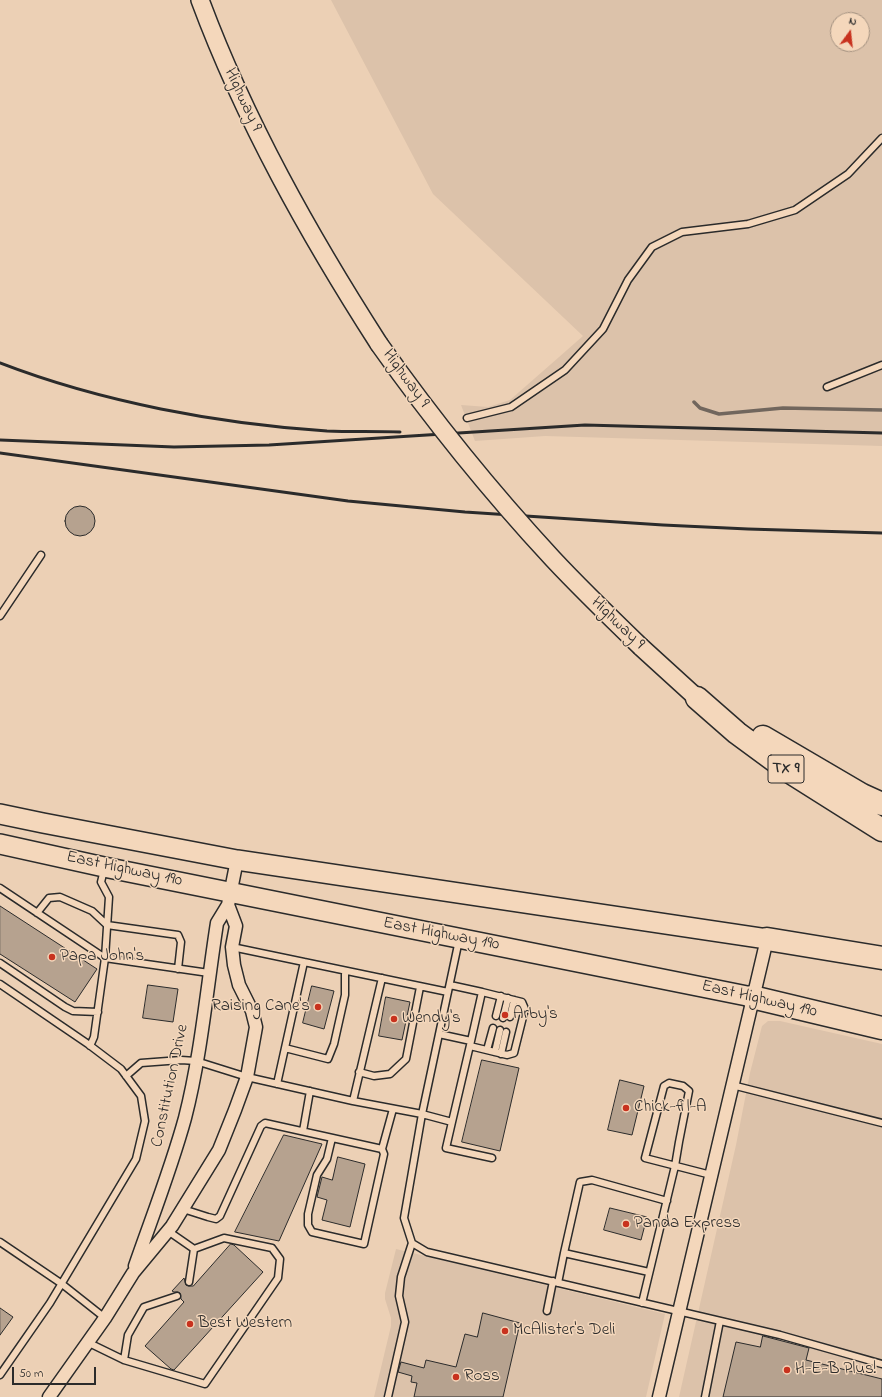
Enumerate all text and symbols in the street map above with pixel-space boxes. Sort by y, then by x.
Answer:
north arrow [830,12,870,52]
text: N [847,13,859,30]
street label: Highway 9 [219,65,265,135]
street label: Highway 9 [377,346,433,412]
street label: Highway 9 [586,593,648,655]
road number: TX 9 [768,755,804,783]
street label: East Highway 190 [64,848,184,892]
street label: East Highway 190 [381,914,501,956]
place label: Papa John's [60,947,144,967]
marker: Papa John's [47,952,57,962]
street label: East Highway 190 [699,977,819,1023]
place label: Raising Cane's [211,997,310,1017]
marker: Raising Cane's [313,1002,323,1012]
place label: Arby's [513,1005,558,1025]
place label: Wendy's [402,1009,461,1029]
marker: Arby's [500,1010,510,1020]
marker: Wendy's [389,1014,399,1024]
street label: Constitution Drive [148,1023,194,1149]
place label: Chick-fil-A [634,1098,706,1118]
marker: Chick-fil-A [621,1103,631,1113]
place label: Panda Express [634,1214,741,1234]
marker: Panda Express [621,1219,631,1229]
place label: Best Western [198,1314,292,1334]
marker: Best Western [185,1319,195,1329]
place label: McAlister's Deli [513,1321,615,1341]
marker: McAlister's Deli [500,1326,510,1336]
scale bar [14,1359,98,1385]
place label: H-E-B Plus! [795,1360,876,1380]
text: 50 m [19,1365,43,1383]
marker: H-E-B Plus! [782,1365,792,1375]
place label: Ross [464,1367,500,1387]
marker: Ross [451,1372,461,1382]

